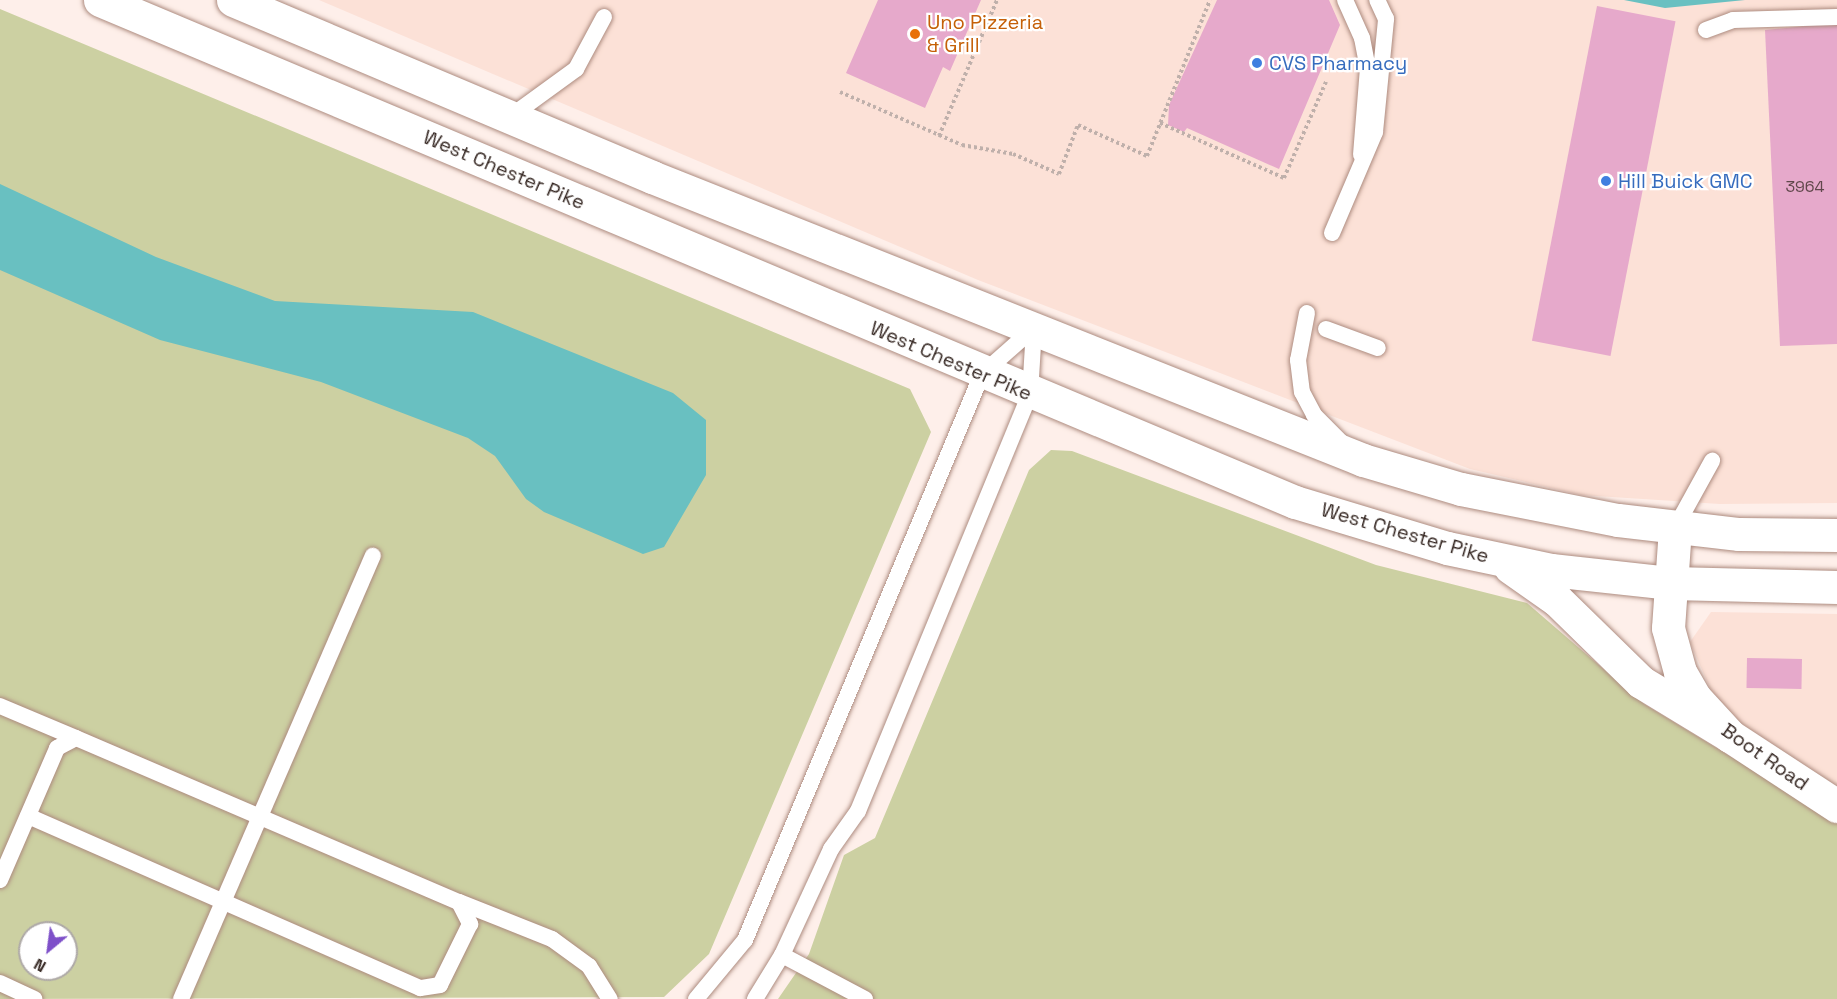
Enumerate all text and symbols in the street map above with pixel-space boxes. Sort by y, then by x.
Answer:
place label: Uno Pizzeria & Grill [927,11,1043,58]
marker: Uno Pizzeria & Grill [908,27,922,41]
place label: CVS Pharmacy [1269,51,1407,75]
marker: CVS Pharmacy [1250,56,1264,70]
street label: West Chester Pike [420,125,588,215]
place label: Hill Buick GMC [1618,169,1753,193]
marker: Hill Buick GMC [1599,174,1613,188]
house number: 3964 [1785,177,1825,197]
street label: West Chester Pike [867,316,1035,406]
street label: West Chester Pike [1318,498,1492,568]
street label: Boot Road [1717,718,1813,796]
north arrow [18,921,78,981]
text: N [30,954,50,977]

